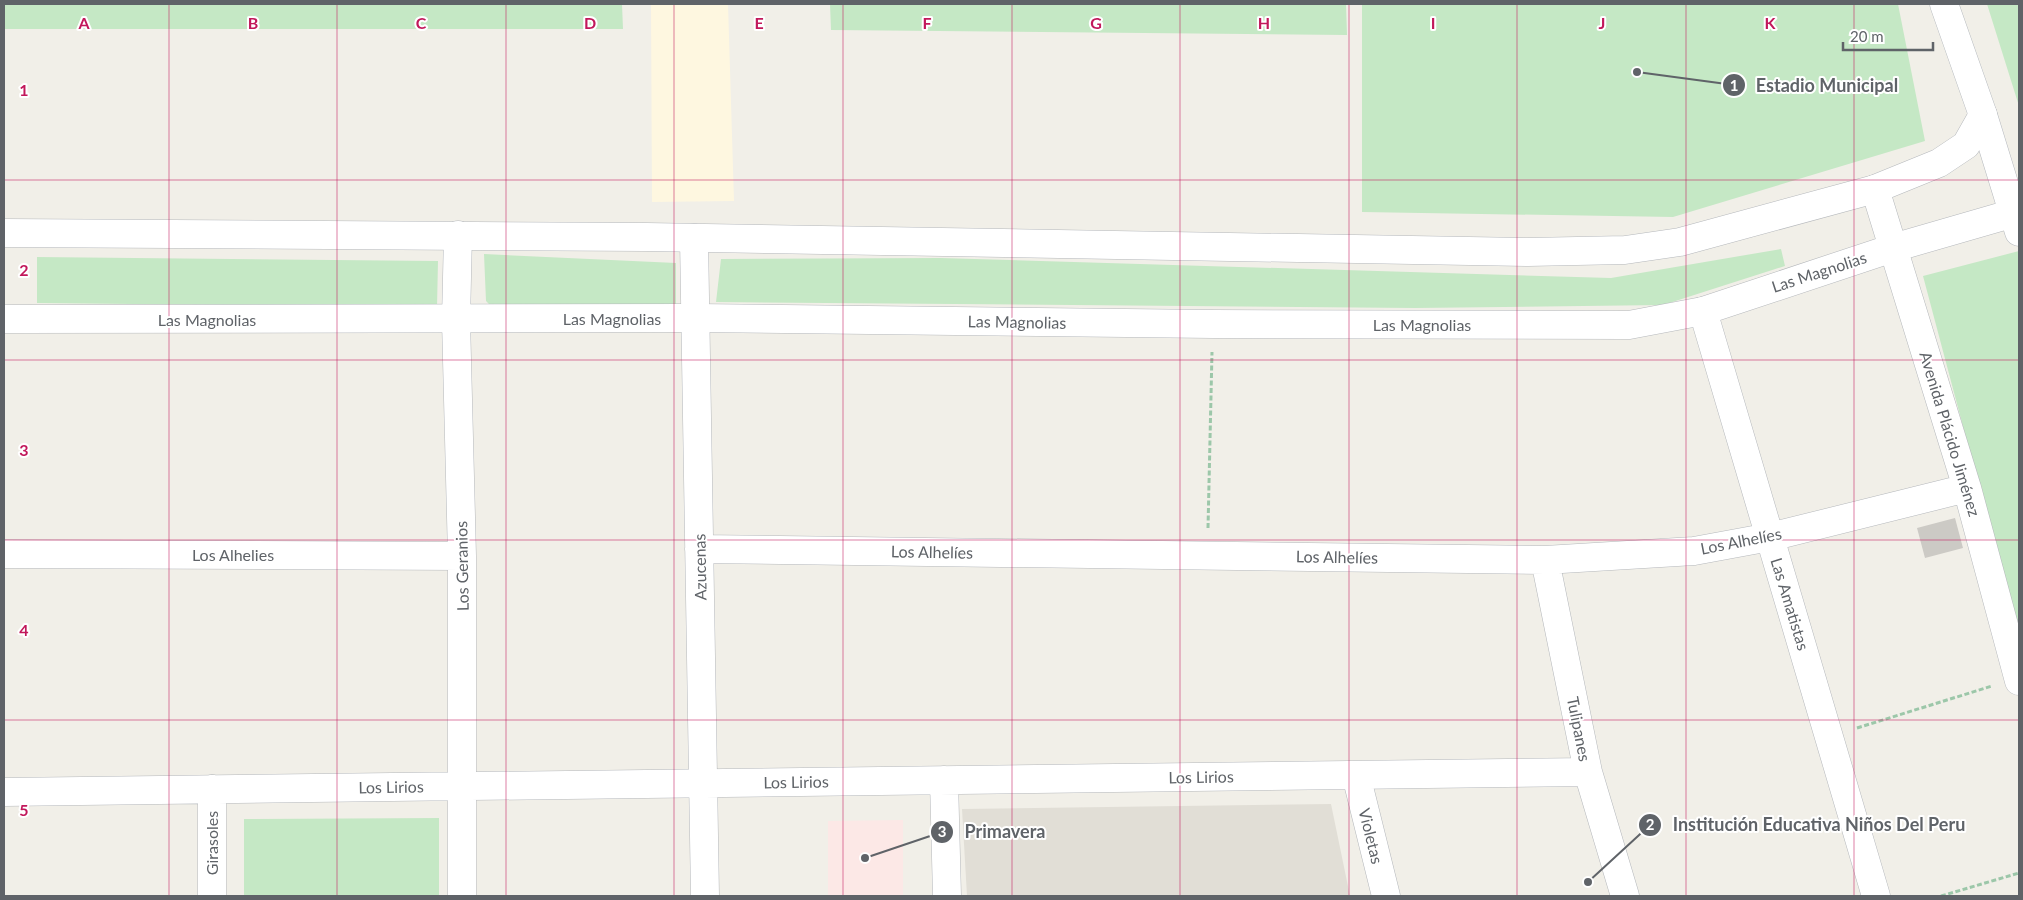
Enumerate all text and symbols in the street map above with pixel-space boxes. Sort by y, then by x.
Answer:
text: A [77,13,90,32]
text: B [248,13,258,32]
text: C [416,13,427,32]
text: D [584,13,596,32]
text: E [754,13,764,32]
text: F [922,13,932,32]
text: G [1090,13,1102,32]
text: H [1258,13,1270,32]
text: I [1431,13,1435,32]
text: J [1599,13,1605,32]
text: K [1765,13,1777,32]
scale bar [1843,20,1933,52]
text: 20 m [1850,27,1884,45]
callout: Estadio Municipal [1721,69,1909,102]
text: Estadio Municipal [1756,74,1898,96]
text: 1 [1730,76,1738,94]
text: 1 [19,80,29,99]
street label: Las Magnolias [1769,247,1869,296]
text: 2 [19,260,29,279]
street label: Las Magnolias [563,309,661,328]
street label: Las Magnolias [158,310,256,329]
street label: Las Magnolias [968,311,1067,332]
street label: Las Magnolias [1373,315,1471,334]
street label: Avenida Plácido Jiménez [1916,349,1985,519]
text: 3 [19,440,29,459]
street label: Los Geranios [451,521,472,611]
street label: Los Alhelíes [1699,523,1783,558]
street label: Azucenas [689,533,710,601]
street label: Los Alhelíes [891,541,973,562]
street label: Los Alhelies [192,545,274,564]
street label: Los Alhelíes [1296,546,1378,567]
street label: Las Amatistas [1767,555,1814,653]
text: 4 [19,620,29,639]
street label: Tulipanes [1564,695,1595,763]
street label: Los Lirios [1168,766,1234,787]
street label: Los Lirios [763,771,829,792]
street label: Los Lirios [358,776,424,797]
text: 5 [19,800,29,819]
street label: Violetas [1355,806,1388,866]
callout: Institución Educativa Niños Del Peru [1637,809,1975,842]
street label: Girasoles [202,811,221,875]
text: Institución Educativa Niños Del Peru [1673,813,1965,835]
callout: Primavera [930,815,1056,848]
text: 2 [1646,815,1655,833]
text: Primavera [965,820,1045,842]
text: 3 [938,822,946,840]

